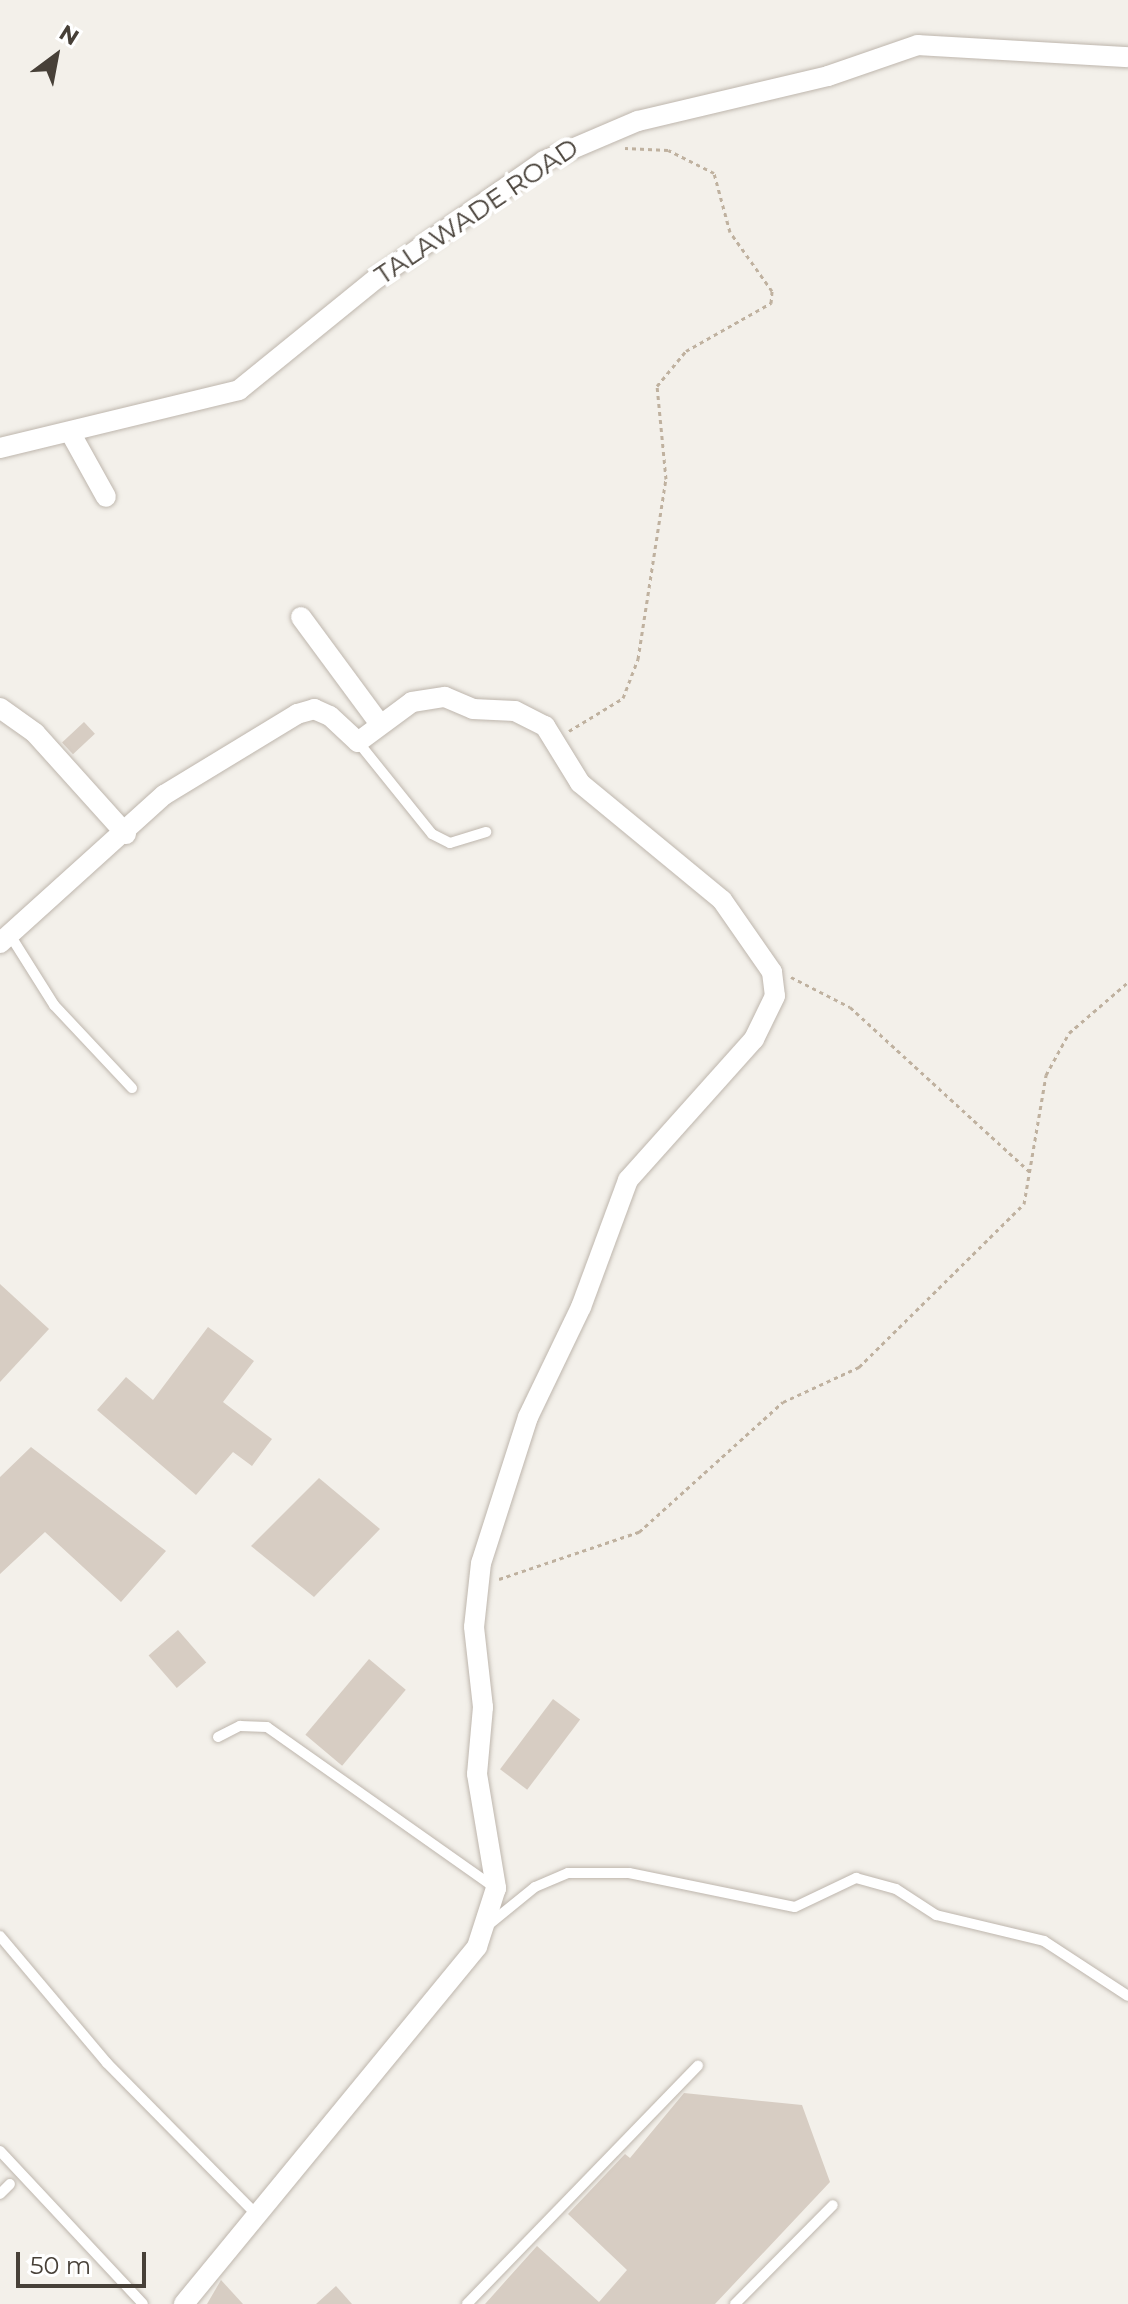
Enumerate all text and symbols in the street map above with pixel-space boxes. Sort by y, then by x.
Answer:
north arrow [16,16,96,96]
text: N [54,19,84,51]
street label: TALAWADE ROAD [369,132,585,292]
scale bar [20,2236,150,2286]
text: 50 m [30,2251,91,2280]

